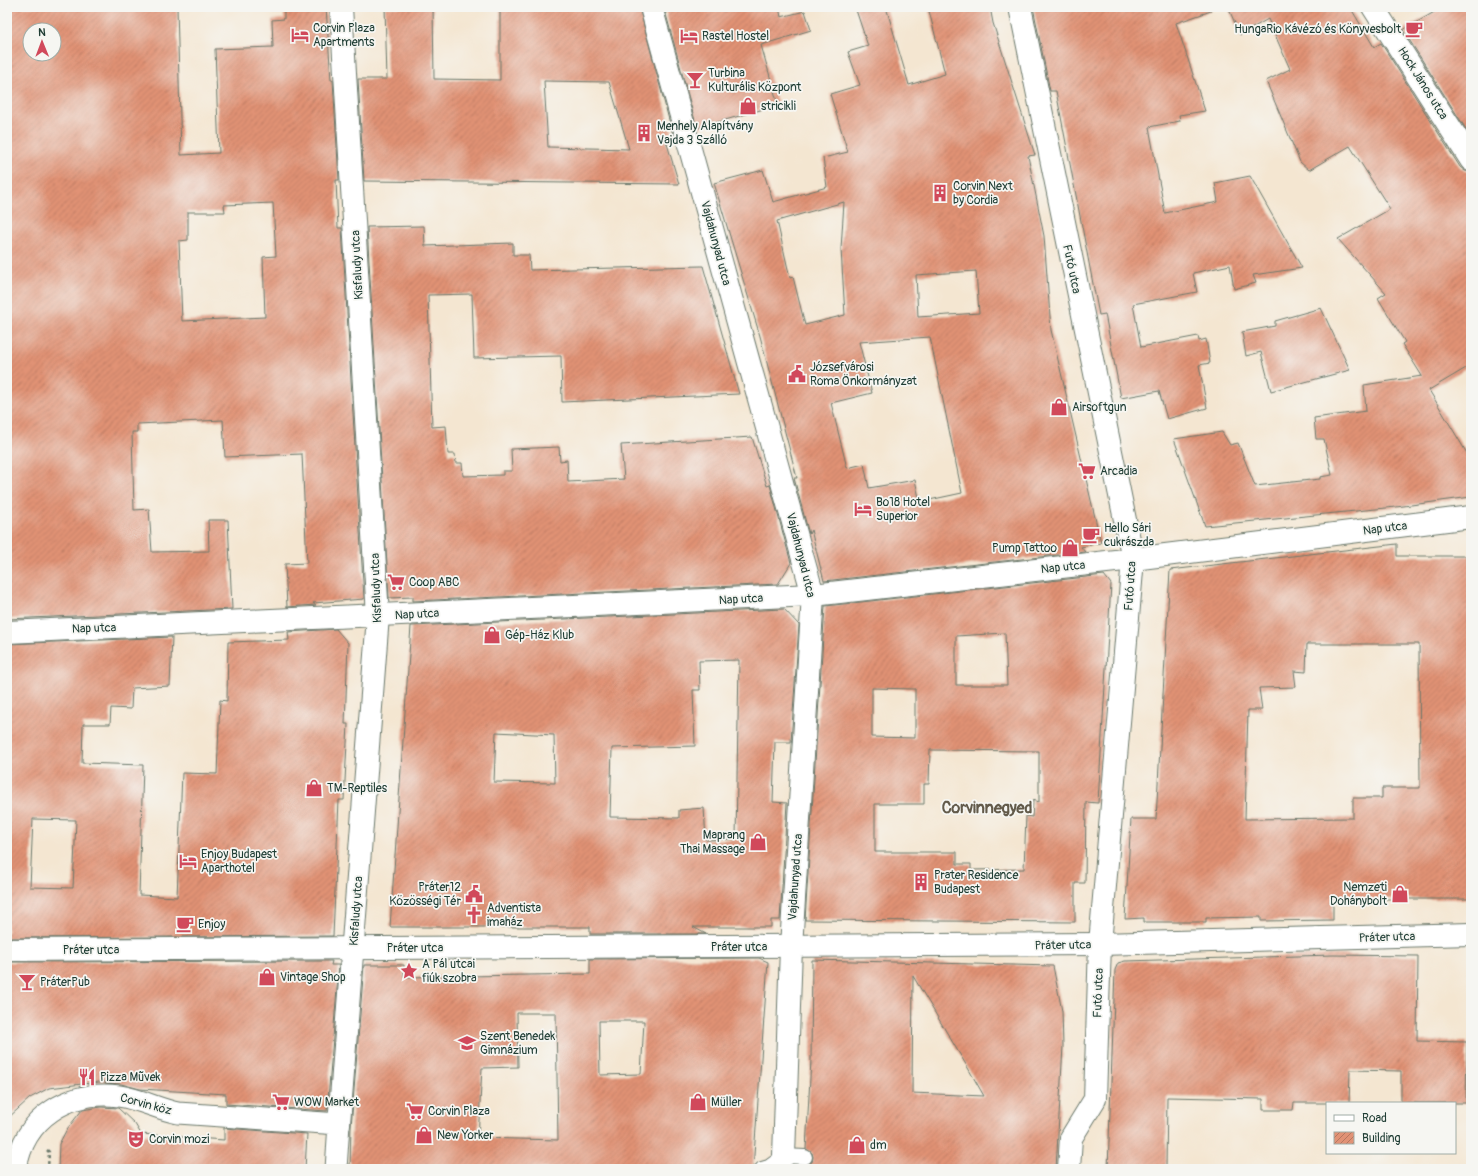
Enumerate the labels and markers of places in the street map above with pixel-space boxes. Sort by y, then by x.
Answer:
cafe icon: HungaRio Kávézó és Könyvesbolt [1404,19,1424,39]
place label: Corvin Plaza Apartments [313,21,375,50]
place label: HungaRio Kávézó és Könyvesbolt [1234,22,1401,37]
hotel icon: Corvin Plaza Apartments [290,25,310,45]
hotel icon: Rastel Hostel [679,26,699,46]
place label: Rastel Hostel [702,29,769,44]
place label: Turbina Kulturális Központ [708,66,802,95]
bar icon: Turbina Kulturális Központ [685,70,705,90]
shop icon: stricikli [738,96,758,116]
place label: stricikli [761,99,796,114]
place label: Menhely Alapítvány Vajda 3 Szálló [657,119,753,148]
building icon: Menhely Alapítvány Vajda 3 Szálló [634,123,654,143]
place label: Corvin Next by Cordia [953,179,1013,208]
building icon: Corvin Next by Cordia [930,183,950,203]
place label: Józsefvárosi Roma Önkormányzat [810,360,917,389]
public building icon: Józsefvárosi Roma Önkormányzat [787,364,807,384]
shop icon: Airsoftgun [1049,397,1069,417]
place label: Airsoftgun [1072,400,1127,415]
supermarket icon: Arcadia [1077,461,1097,481]
place label: Arcadia [1100,464,1138,479]
place label: Bo18 Hotel Superior [876,495,930,524]
hotel icon: Bo18 Hotel Superior [853,499,873,519]
place label: Hello Sári cukrászda [1104,521,1155,550]
cafe icon: Hello Sári cukrászda [1081,525,1101,545]
shop icon: Pump Tattoo [1060,538,1080,558]
place label: Pump Tattoo [992,541,1058,556]
supermarket icon: Coop ABC [386,572,406,592]
place label: Coop ABC [409,575,459,590]
shop icon: Gép-Ház Klub [482,625,502,645]
place label: Gép-Ház Klub [505,628,574,643]
shop icon: TM-Reptiles [304,778,324,798]
place label: TM-Reptiles [327,781,388,796]
place label: Maprang Thai Massage [680,828,745,857]
shop icon: Maprang Thai Massage [748,832,768,852]
place label: Enjoy Budapest Aparthotel [201,847,277,876]
hotel icon: Enjoy Budapest Aparthotel [178,851,198,871]
place label: Prater Residence Budapest [934,868,1018,897]
building icon: Prater Residence Budapest [911,872,931,892]
place label: Práter12 Közösségi Tér [389,880,462,909]
place label: Nemzeti Dohánybolt [1330,880,1387,909]
public building icon: Práter12 Közösségi Tér [464,884,484,904]
shop icon: Nemzeti Dohánybolt [1390,884,1410,904]
place label: Adventista imaház [487,901,542,930]
church icon: Adventista imaház [464,905,484,925]
cafe icon: Enjoy [175,914,195,934]
place label: Enjoy [198,917,225,932]
place label: A Pál utcai fiúk szobra [422,957,477,986]
place icon: A Pál utcai fiúk szobra [399,961,419,981]
shop icon: Vintage Shop [257,967,277,987]
place label: Vintage Shop [280,970,346,985]
bar icon: PráterPub [17,972,37,992]
place label: PráterPub [40,975,90,990]
place label: Szent Benedek Gimnázium [480,1029,555,1058]
school or university icon: Szent Benedek Gimnázium [457,1033,477,1053]
restaurant icon: Pizza Mũvek [77,1067,97,1087]
place label: Pizza Mũvek [100,1070,161,1085]
supermarket icon: WOW Market [271,1092,291,1112]
shop icon: Müller [688,1092,708,1112]
place label: WOW Market [294,1095,359,1110]
place label: Müller [711,1095,742,1110]
supermarket icon: Corvin Plaza [405,1101,425,1121]
place label: Corvin Plaza [428,1104,490,1119]
shop icon: New Yorker [414,1125,434,1145]
place label: New Yorker [437,1128,494,1143]
theatre icon: Corvin mozi [126,1129,146,1149]
place label: Corvin mozi [149,1132,209,1147]
shop icon: dm [847,1135,867,1155]
place label: dm [870,1138,887,1153]

